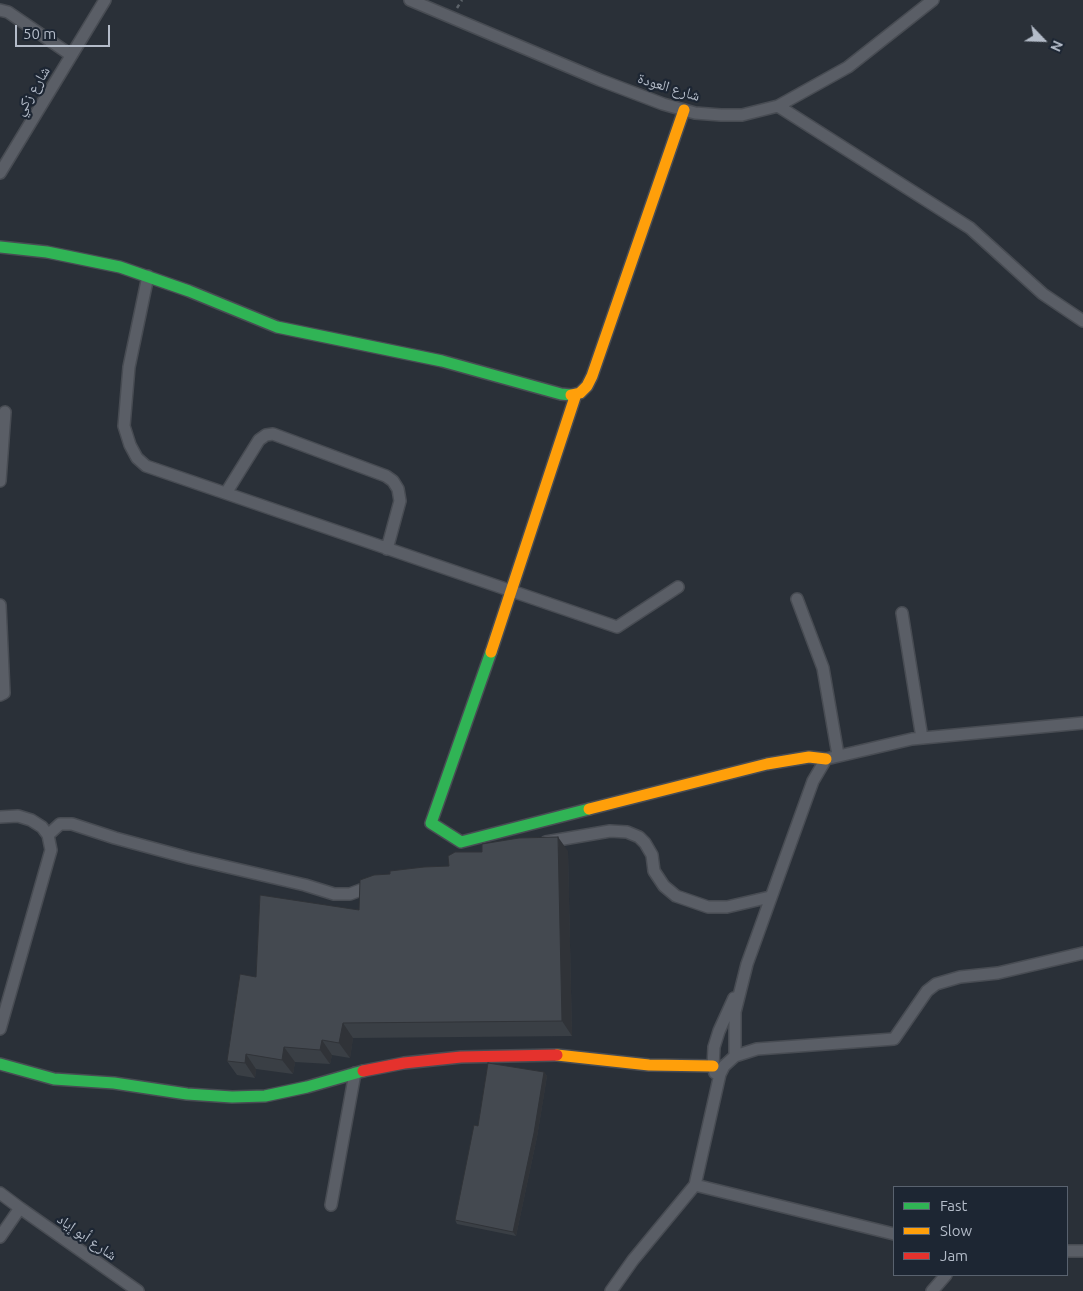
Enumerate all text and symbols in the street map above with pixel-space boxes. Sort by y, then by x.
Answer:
scale bar [18,15,112,47]
north arrow [1018,15,1068,65]
text: 50 m [23,25,56,42]
text: N [1047,38,1066,54]
street label: شارع زكي [10,63,54,119]
street label: شارع العودة [636,69,702,105]
legend [893,1186,1068,1276]
text: Fast [940,1197,967,1214]
street label: شارع أبو إياد [54,1210,120,1264]
text: Slow [940,1222,972,1239]
text: Jam [940,1247,968,1264]

